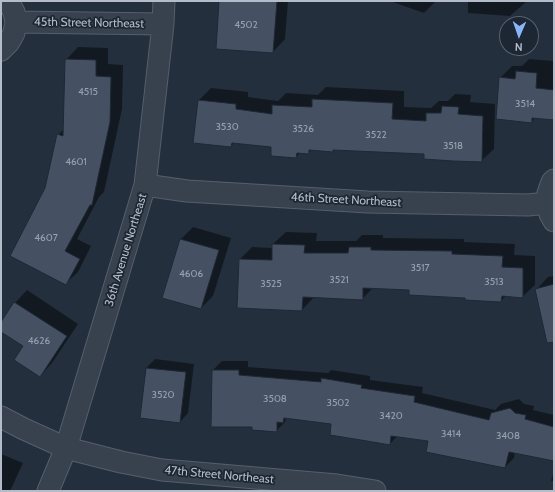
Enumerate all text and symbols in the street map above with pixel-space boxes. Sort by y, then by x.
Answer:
street label: 45th Street Northeast [34,15,144,31]
north arrow [499,16,539,56]
house number: 4502 [234,19,258,31]
text: N [514,40,523,54]
house number: 4515 [78,86,98,98]
house number: 3514 [515,98,535,110]
house number: 3530 [215,121,239,133]
house number: 3526 [292,123,314,135]
house number: 3522 [365,129,387,141]
house number: 3518 [443,140,463,152]
house number: 4601 [65,156,87,168]
street label: 46th Street Northeast [290,190,402,210]
street label: 36th Avenue Northeast [102,192,150,308]
house number: 4607 [34,232,58,244]
house number: 3517 [410,262,430,274]
house number: 4606 [179,268,203,280]
house number: 3521 [329,274,349,286]
house number: 3513 [484,276,504,288]
house number: 3525 [260,278,282,290]
house number: 4626 [28,335,50,347]
house number: 3520 [151,389,175,401]
house number: 3508 [263,393,287,405]
house number: 3502 [326,397,350,409]
house number: 3420 [379,410,403,422]
house number: 3414 [441,428,461,440]
house number: 3408 [496,430,520,442]
street label: 47th Street Northeast [164,463,274,487]

